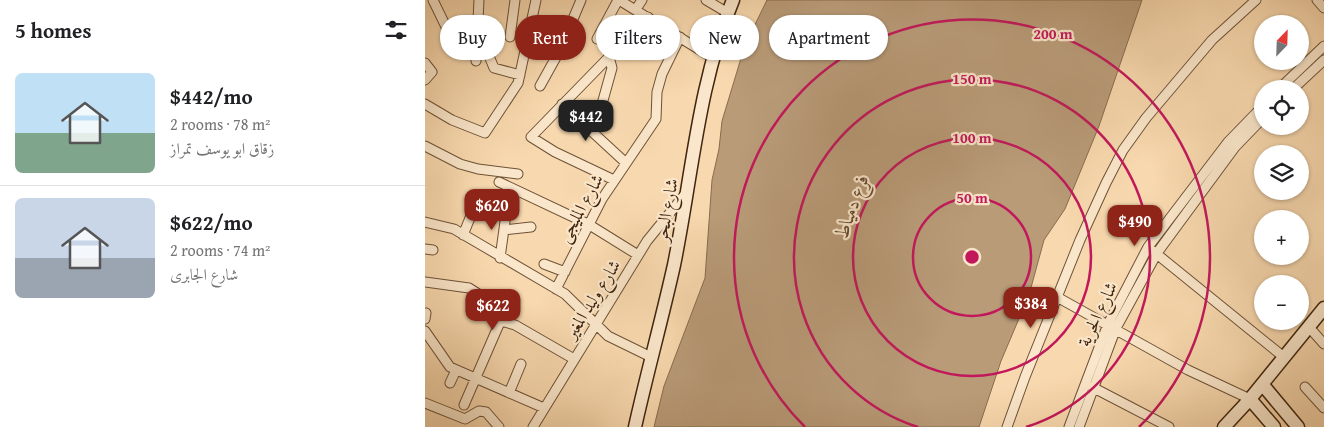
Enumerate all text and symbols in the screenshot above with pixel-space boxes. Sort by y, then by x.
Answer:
text: 5 homes [15,15,91,46]
chip: Buy [440,15,505,60]
chip: Rent [515,15,586,60]
chip: Filters [596,15,680,60]
chip: New [690,15,759,60]
chip: Apartment [769,15,888,60]
north arrow [1254,15,1309,70]
map controls [1254,15,1309,330]
icon: filters [382,16,410,44]
text: 200 m [1033,23,1073,44]
text: 150 m [952,68,992,89]
button: locate [1254,80,1309,135]
text: $442/mo [170,81,253,112]
icon: home [55,93,115,153]
pin: $442 [556,100,616,142]
text: $442 [569,104,603,128]
text: 2 rooms · 78 m² [170,112,270,136]
text: 100 m [952,127,992,148]
text: زقاق ابو يوسف تمراز [170,136,274,160]
button: layers [1254,145,1309,200]
street label: شارع المليجى [550,169,612,248]
water label: فرع دمياط [827,170,877,243]
street label: شارع البحر [647,176,687,246]
text: 50 m [956,187,988,208]
pin: $620 [462,188,522,231]
text: $620 [475,193,509,217]
pin: $490 [1105,204,1165,247]
text: $622/mo [170,207,253,238]
text: $490 [1118,209,1152,233]
button: + [1254,210,1309,265]
icon: home [55,218,115,278]
text: 2 rooms · 74 m² [170,238,270,262]
centre of rings [963,248,981,266]
street label: شارع وليد المغير [556,254,629,347]
text: شارع الجابرى [170,262,238,286]
button: − [1254,275,1309,330]
street label: شارع الحرية [1070,277,1126,352]
pin: $384 [1001,286,1061,329]
pin: $622 [463,288,523,331]
text: $384 [1014,291,1048,315]
text: $622 [476,293,510,317]

